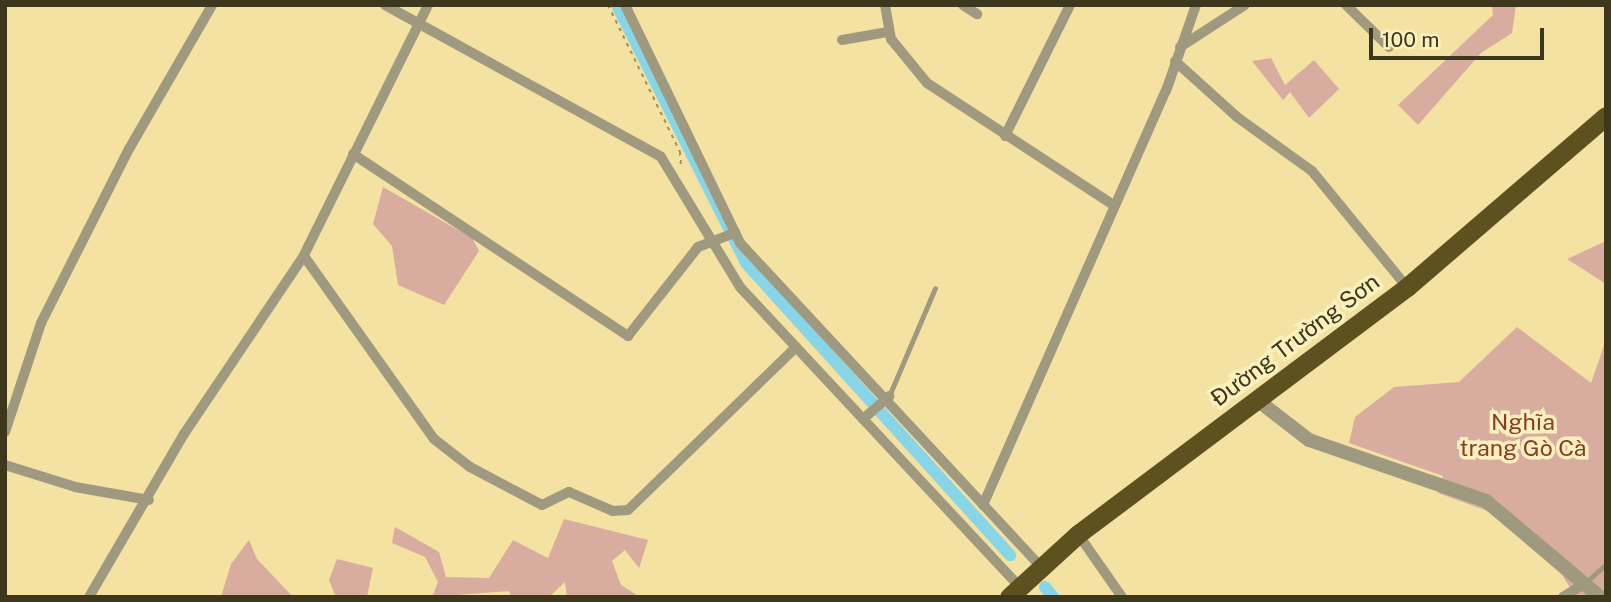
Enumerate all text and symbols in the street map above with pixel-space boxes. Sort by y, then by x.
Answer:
scale bar [1373,14,1548,58]
text: 100 m [1382,27,1439,52]
street label: Đường Trường Sơn [1205,268,1385,412]
park label: Nghĩa trang Gò Cà [1459,408,1587,462]

